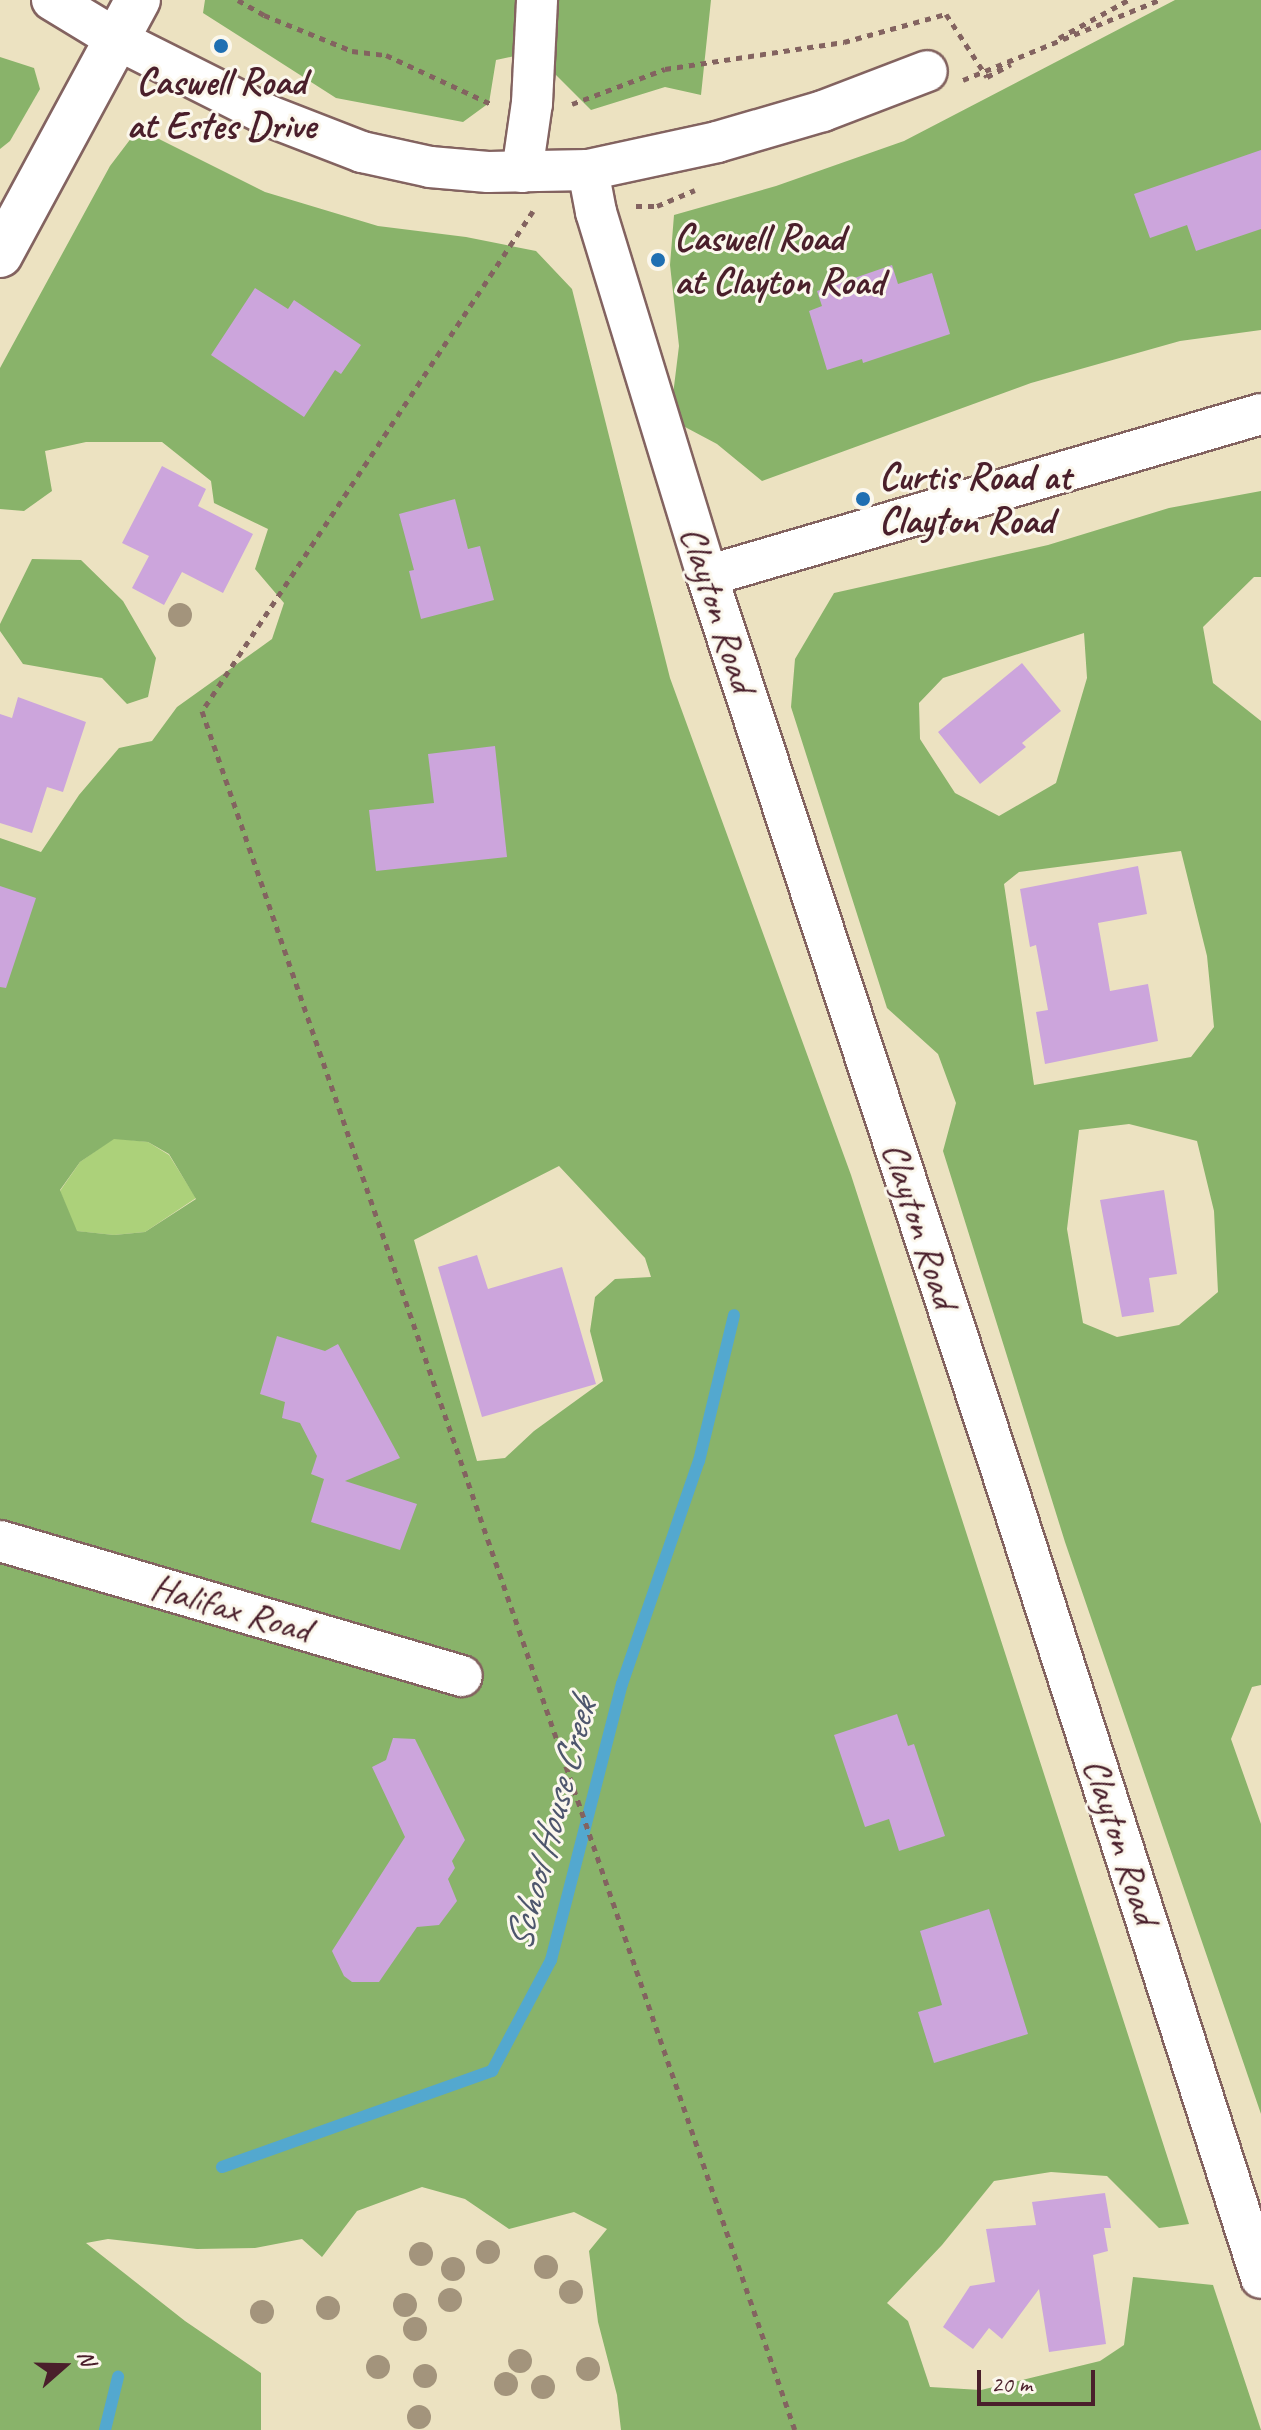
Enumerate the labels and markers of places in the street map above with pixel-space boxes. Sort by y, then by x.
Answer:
marker: Caswell Road at Estes Drive [212,37,230,55]
place label: Caswell Road at Estes Drive [126,59,316,148]
place label: Caswell Road at Clayton Road [674,215,886,304]
marker: Caswell Road at Clayton Road [649,251,667,269]
place label: Curtis Road at Clayton Road [879,454,1071,544]
marker: Curtis Road at Clayton Road [854,490,872,508]

